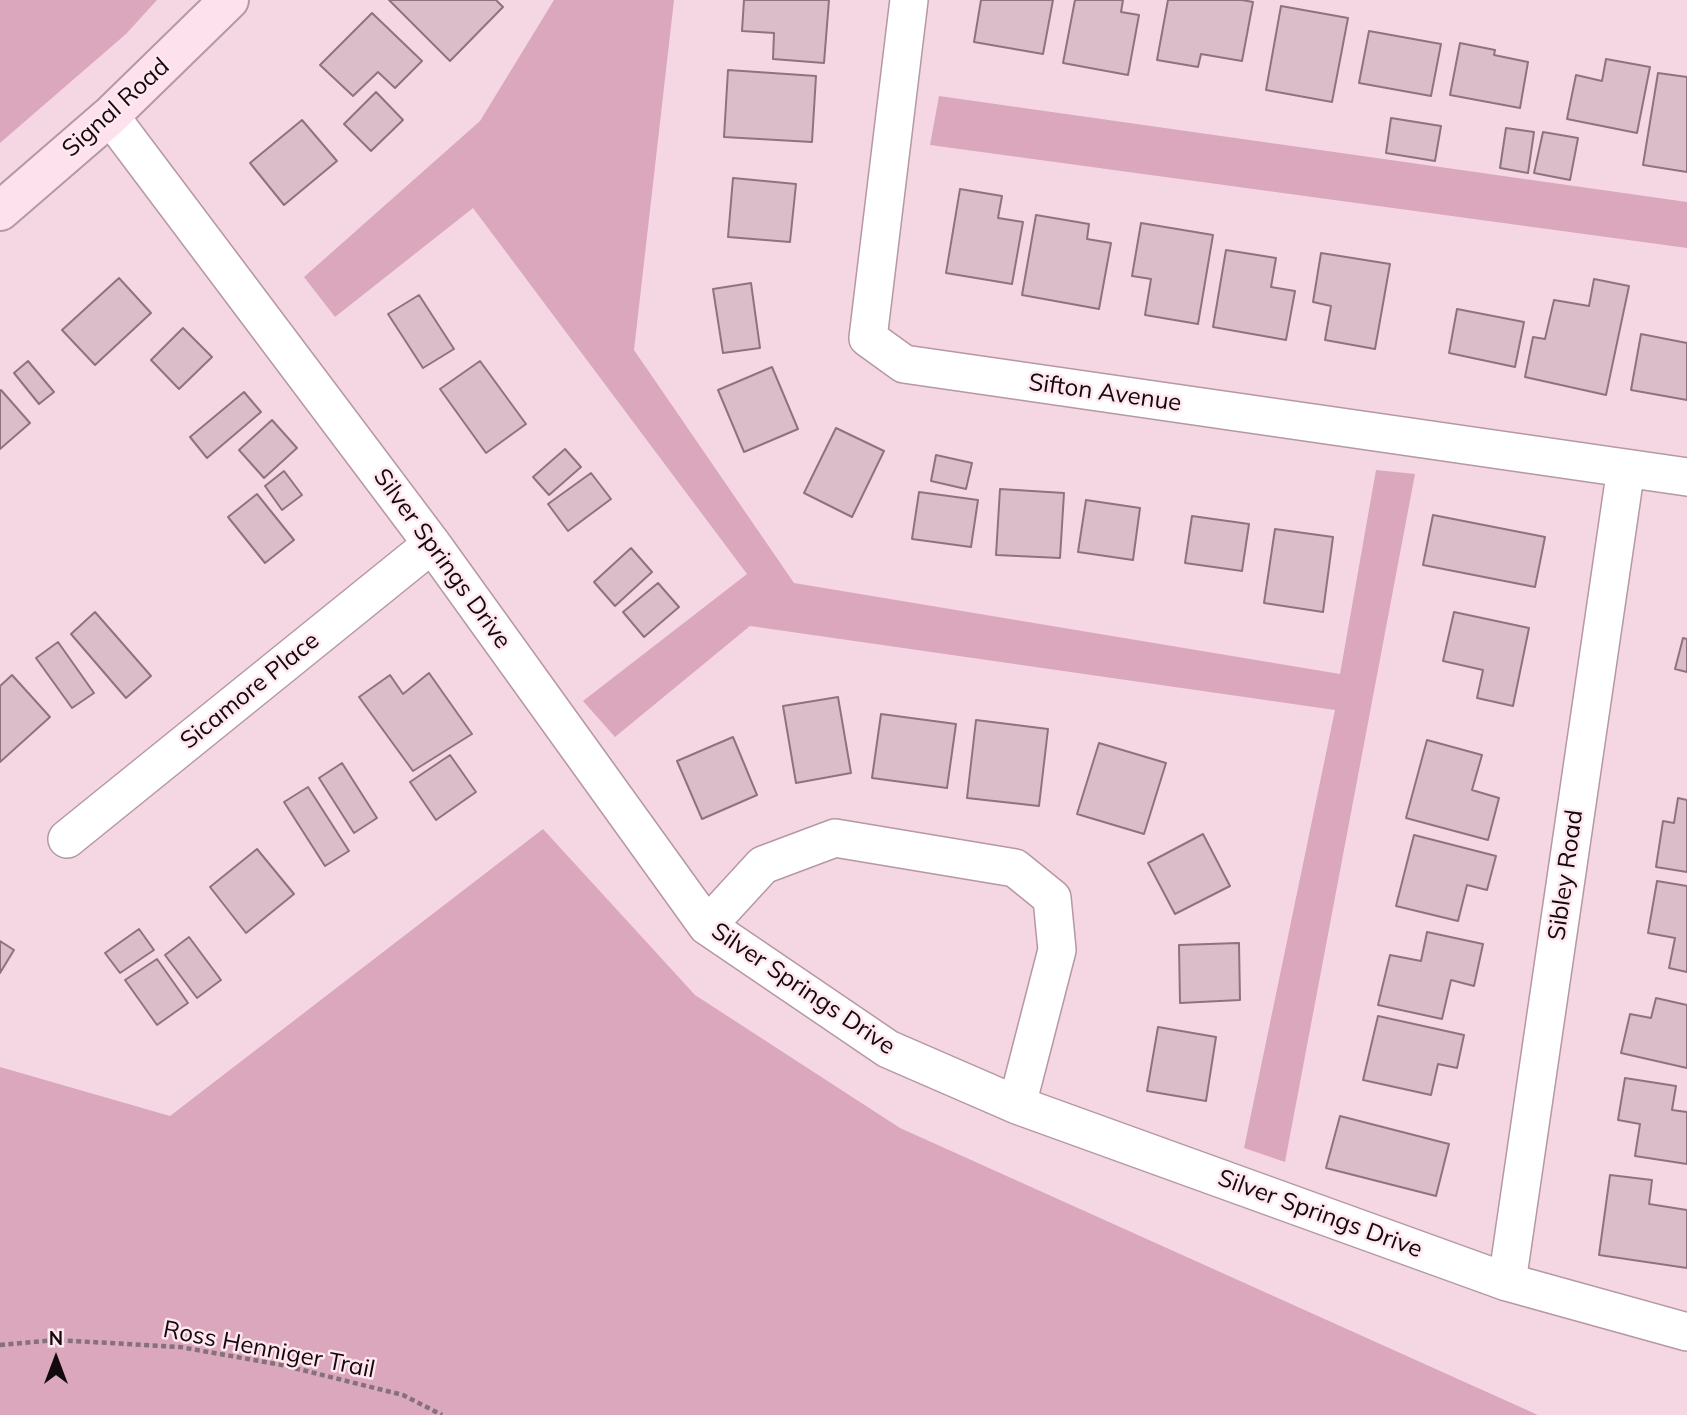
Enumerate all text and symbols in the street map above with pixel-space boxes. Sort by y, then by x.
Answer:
street label: Signal Road [56,52,176,164]
street label: Sifton Avenue [1027,368,1183,418]
street label: Silver Springs Drive [367,463,517,655]
street label: Sicamore Place [175,626,325,756]
street label: Sibley Road [1543,808,1589,942]
street label: Silver Springs Drive [706,917,900,1061]
street label: Silver Springs Drive [1214,1164,1426,1264]
street label: Ross Henniger Trail [161,1315,377,1385]
north arrow [21,1324,91,1394]
text: N [49,1326,63,1350]

